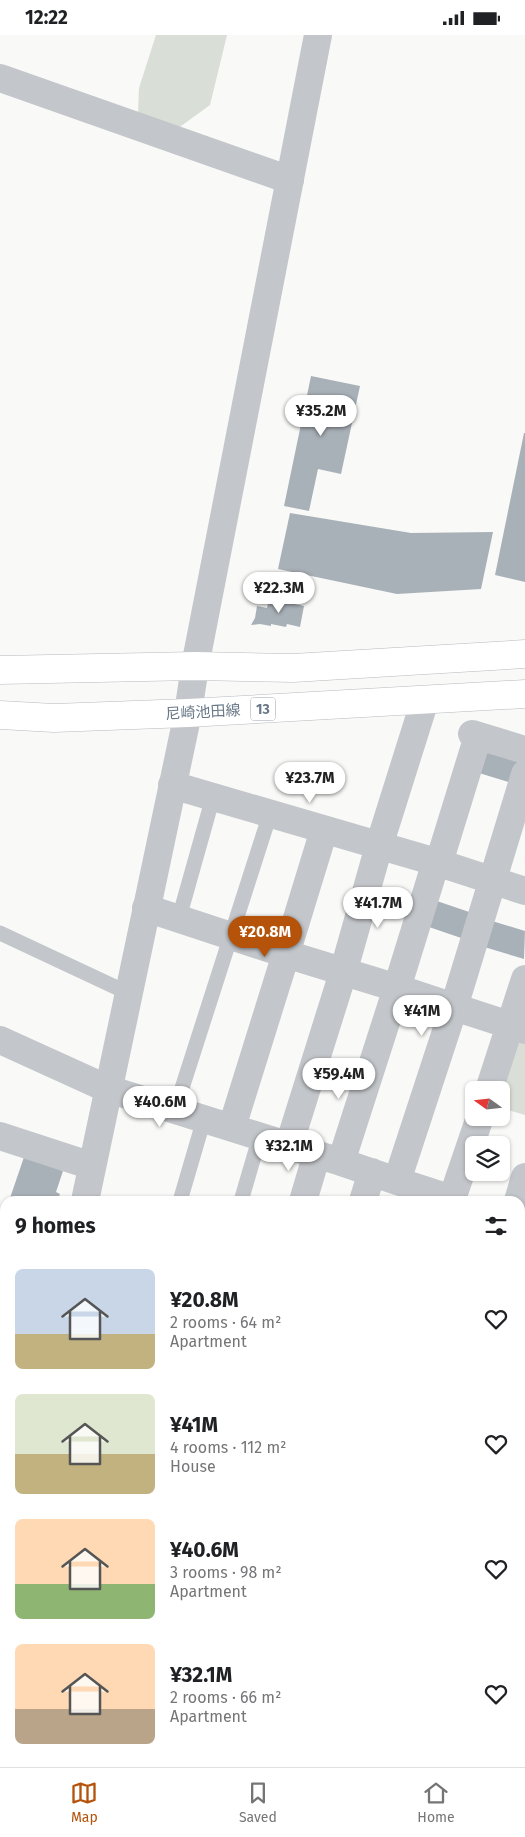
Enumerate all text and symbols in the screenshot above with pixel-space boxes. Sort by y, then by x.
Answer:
text: 12:22 [25,6,68,29]
pin: ¥35.2M [280,395,362,437]
text: ¥35.2M [296,401,346,420]
pin: ¥22.3M [238,571,320,614]
text: ¥22.3M [254,578,304,597]
road number: 13 [250,697,276,721]
street label: 尼崎池田線 [165,701,241,723]
pin: ¥23.7M [269,761,351,804]
text: ¥23.7M [285,768,335,787]
pin: ¥41.7M [337,887,419,929]
text: ¥41.7M [354,893,402,912]
pin: ¥20.8M [224,915,306,958]
text: ¥20.8M [239,922,291,941]
pin: ¥41M [392,995,452,1037]
text: ¥41M [404,1001,440,1020]
pin: ¥59.4M [298,1057,380,1100]
text: ¥59.4M [313,1064,365,1083]
north arrow [465,1081,510,1126]
map controls [465,1081,510,1181]
pin: ¥40.6M [119,1085,201,1128]
text: ¥40.6M [134,1092,186,1111]
pin: ¥32.1M [248,1129,330,1172]
text: ¥32.1M [265,1136,313,1155]
button: layers [465,1136,510,1181]
icon: filters [482,1212,510,1240]
text: 9 homes [15,1213,96,1239]
text: ¥20.8M [170,1287,239,1313]
icon: home [55,1289,115,1349]
icon: heart [482,1305,510,1333]
text: 2 rooms · 64 m² [170,1313,281,1332]
text: Apartment [170,1332,247,1351]
text: ¥41M [170,1412,218,1438]
icon: home [55,1414,115,1474]
icon: heart [482,1430,510,1458]
text: 4 rooms · 112 m² [170,1438,286,1457]
text: House [170,1457,216,1476]
text: ¥40.6M [170,1537,239,1563]
icon: home [55,1539,115,1599]
icon: heart [482,1555,510,1583]
text: 3 rooms · 98 m² [170,1563,282,1582]
text: Apartment [170,1582,247,1601]
text: ¥32.1M [170,1662,232,1688]
icon: home [55,1664,115,1724]
icon: heart [482,1680,510,1708]
text: 2 rooms · 66 m² [170,1688,281,1707]
text: Apartment [170,1707,247,1726]
tab: Map [70,1779,98,1826]
tab: Saved [239,1779,277,1826]
tab: Home [417,1779,455,1826]

